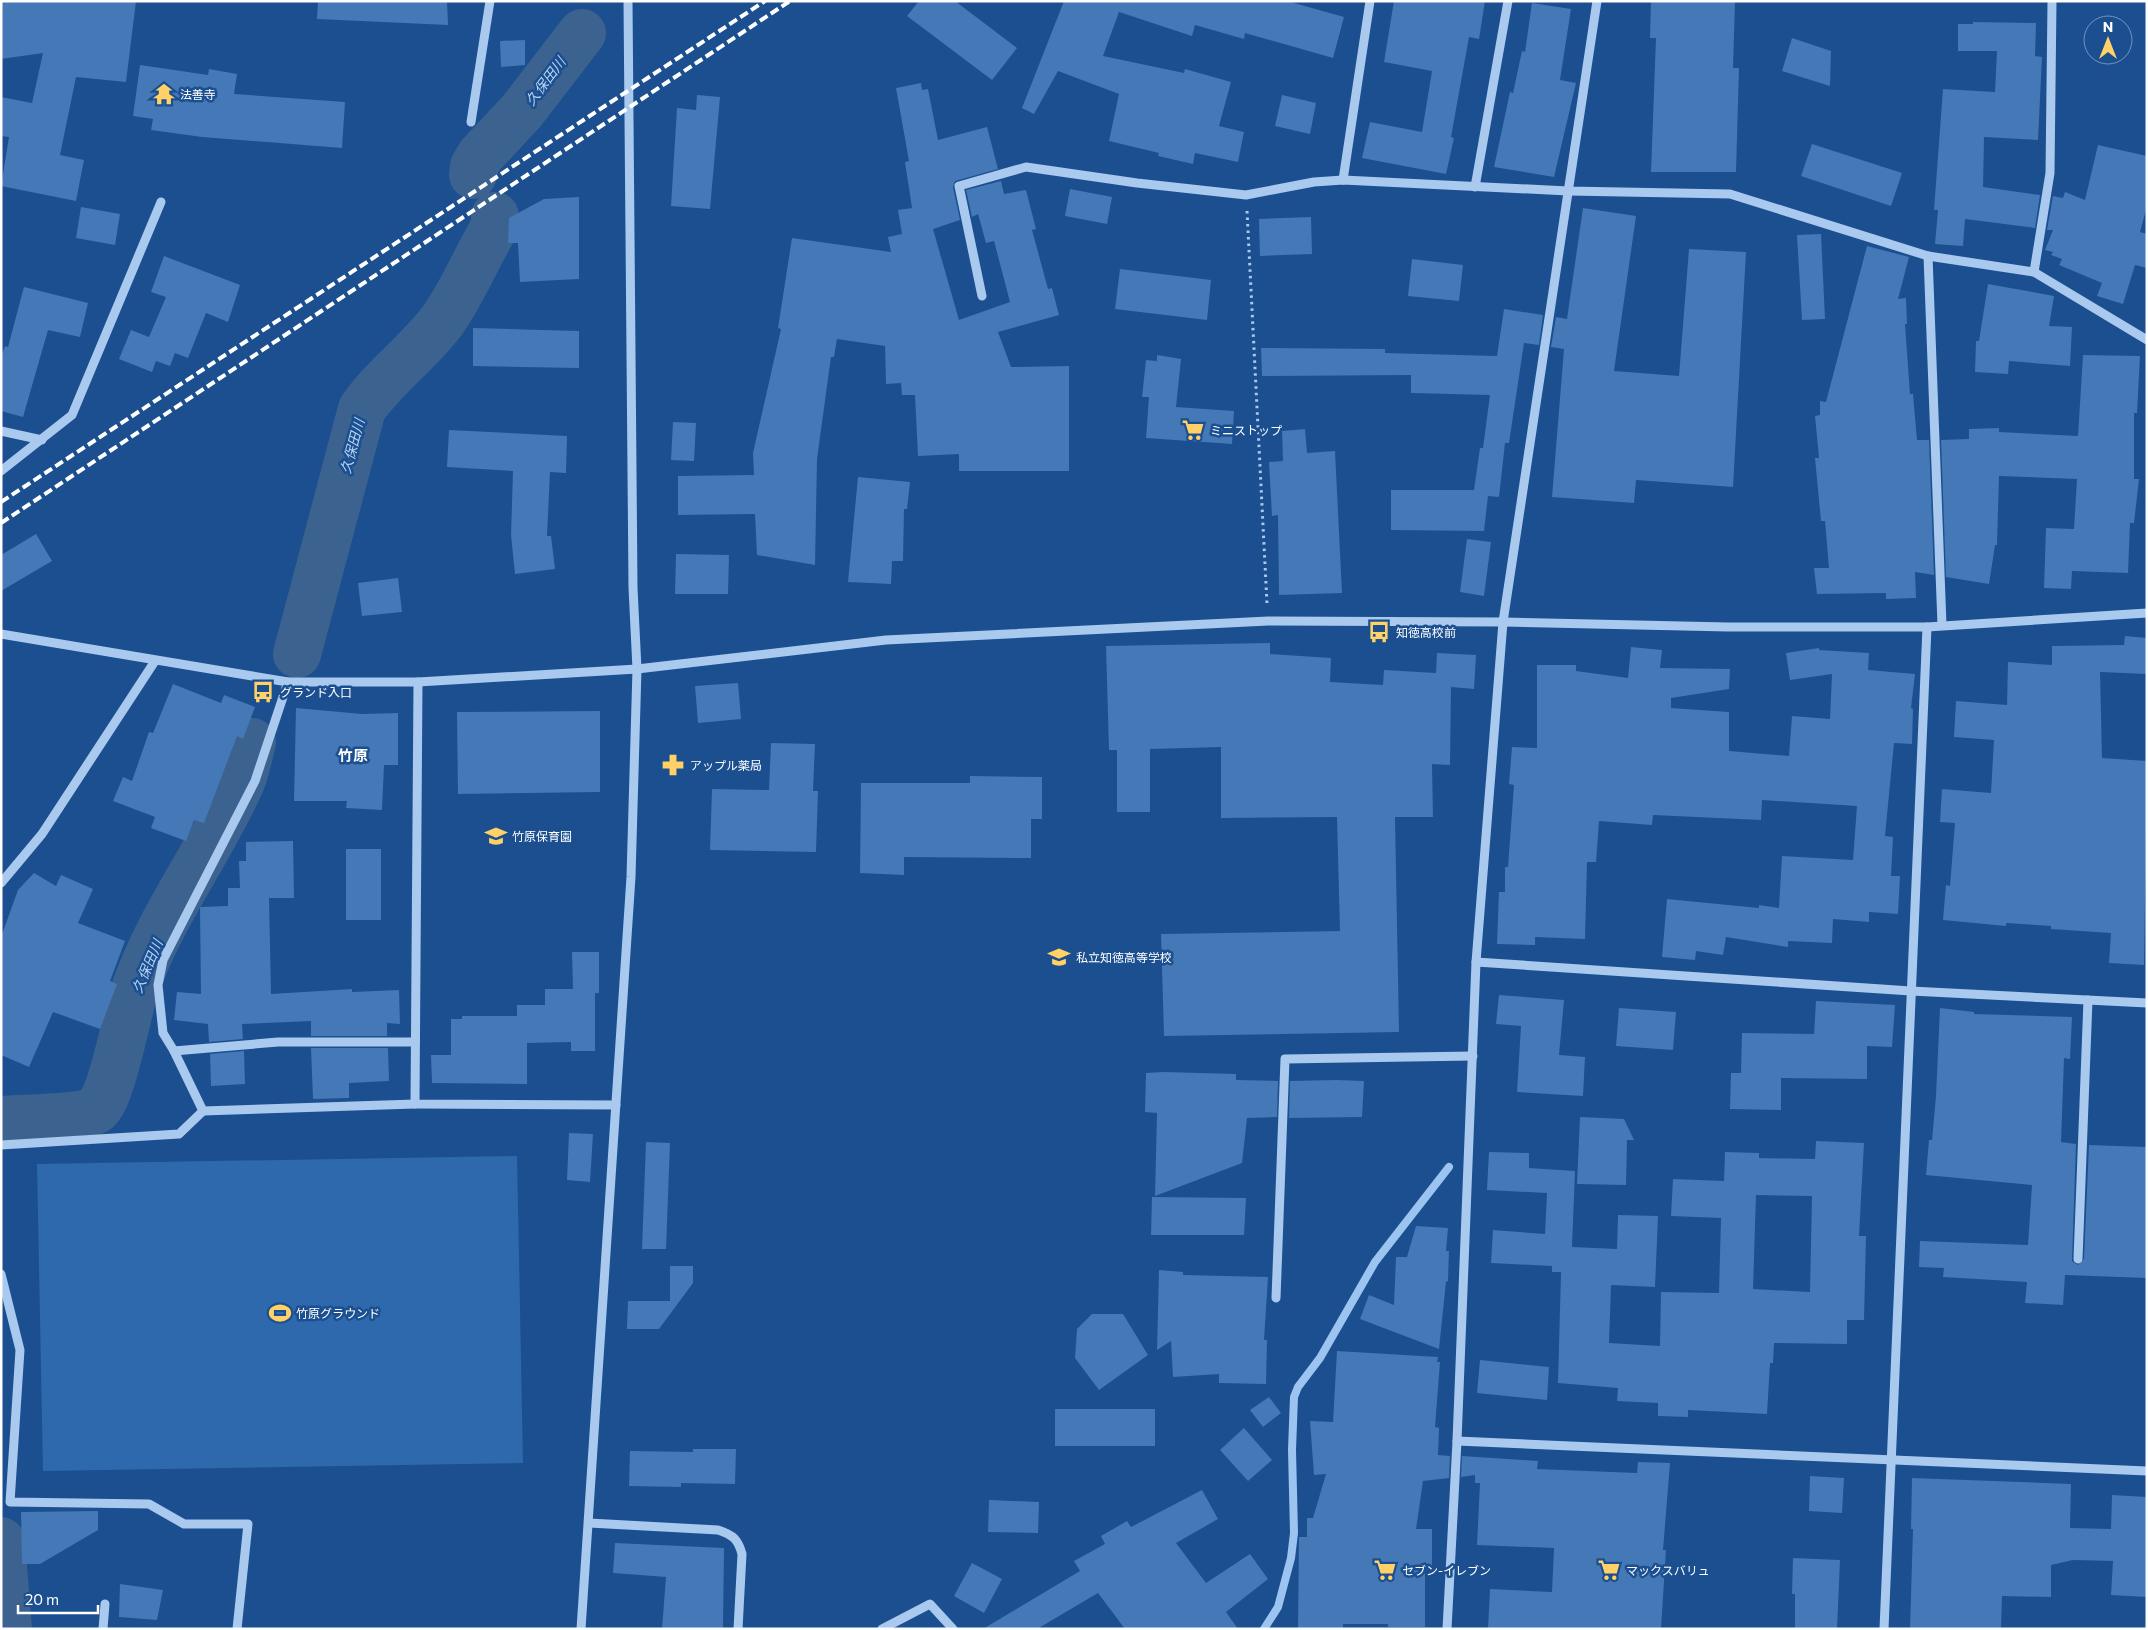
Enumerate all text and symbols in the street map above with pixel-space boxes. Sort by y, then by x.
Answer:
north arrow [2083,15,2133,65]
text: N [2103,18,2113,35]
water label: 久保田川 [521,52,570,108]
temple icon: 法善寺 [151,81,177,107]
place label: 法善寺 [180,87,216,101]
water label: 久保田川 [337,415,368,475]
supermarket icon: ミニストップ [1180,417,1206,443]
place label: ミニストップ [1210,423,1282,437]
bus stop icon: 知徳高校前 [1366,619,1392,645]
place label: 知徳高校前 [1396,625,1456,639]
bus stop icon: グランド入口 [250,679,276,705]
place label: グランド入口 [280,685,352,699]
district label: 竹原 [338,746,368,764]
pharmacy icon: アップル薬局 [660,752,686,778]
place label: アップル薬局 [690,758,762,772]
school or university icon: 竹原保育園 [483,823,509,849]
place label: 竹原保育園 [512,829,572,843]
water label: 久保田川 [128,935,167,995]
school or university icon: 私立知徳高等学校 [1046,944,1072,970]
place label: 私立知徳高等学校 [1076,950,1172,964]
sports icon: 竹原グラウンド [267,1300,293,1326]
place label: 竹原グラウンド [296,1306,380,1320]
supermarket icon: セブン-イレブン [1372,1557,1398,1583]
supermarket icon: マックスバリュ [1596,1557,1622,1583]
place label: セブン-イレブン [1402,1563,1491,1577]
place label: マックスバリュ [1626,1563,1710,1577]
scale bar [18,1582,98,1614]
text: 20 m [25,1590,59,1608]

